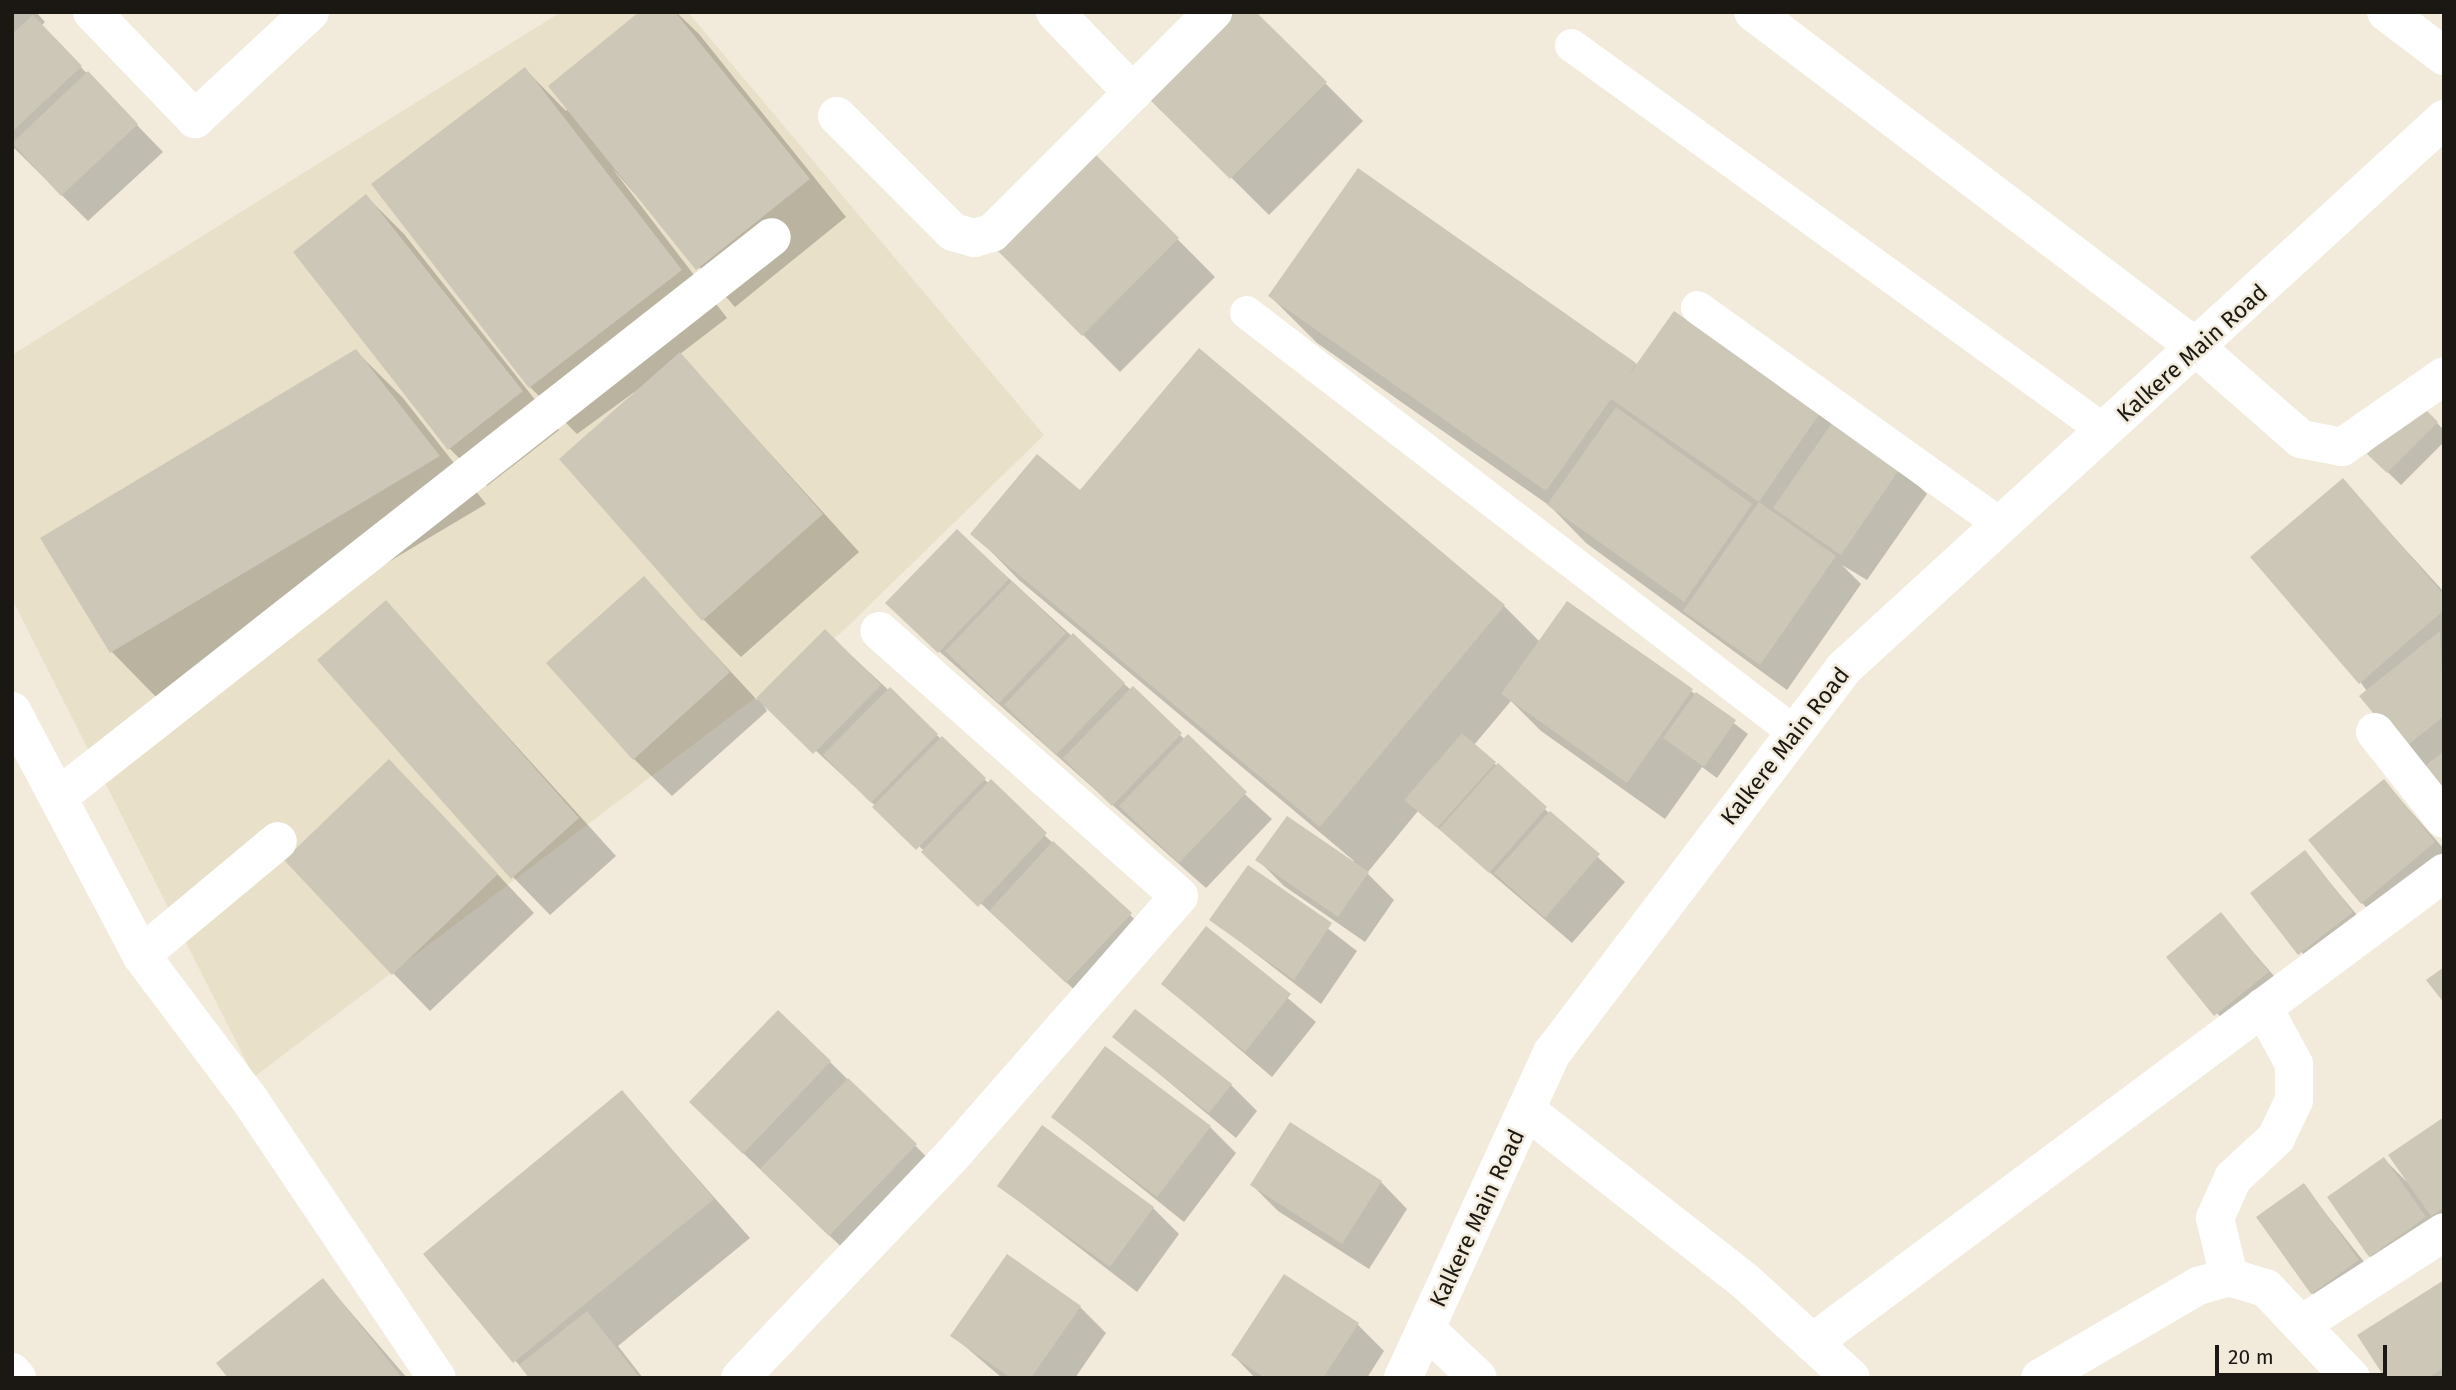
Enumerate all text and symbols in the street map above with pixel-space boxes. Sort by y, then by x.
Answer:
street label: Kalkere Main Road [2111,278,2273,428]
street label: Kalkere Main Road [1715,662,1855,830]
street label: Kalkere Main Road [1424,1125,1530,1311]
scale bar [2218,1330,2390,1374]
text: 20 m [2228,1344,2274,1370]

